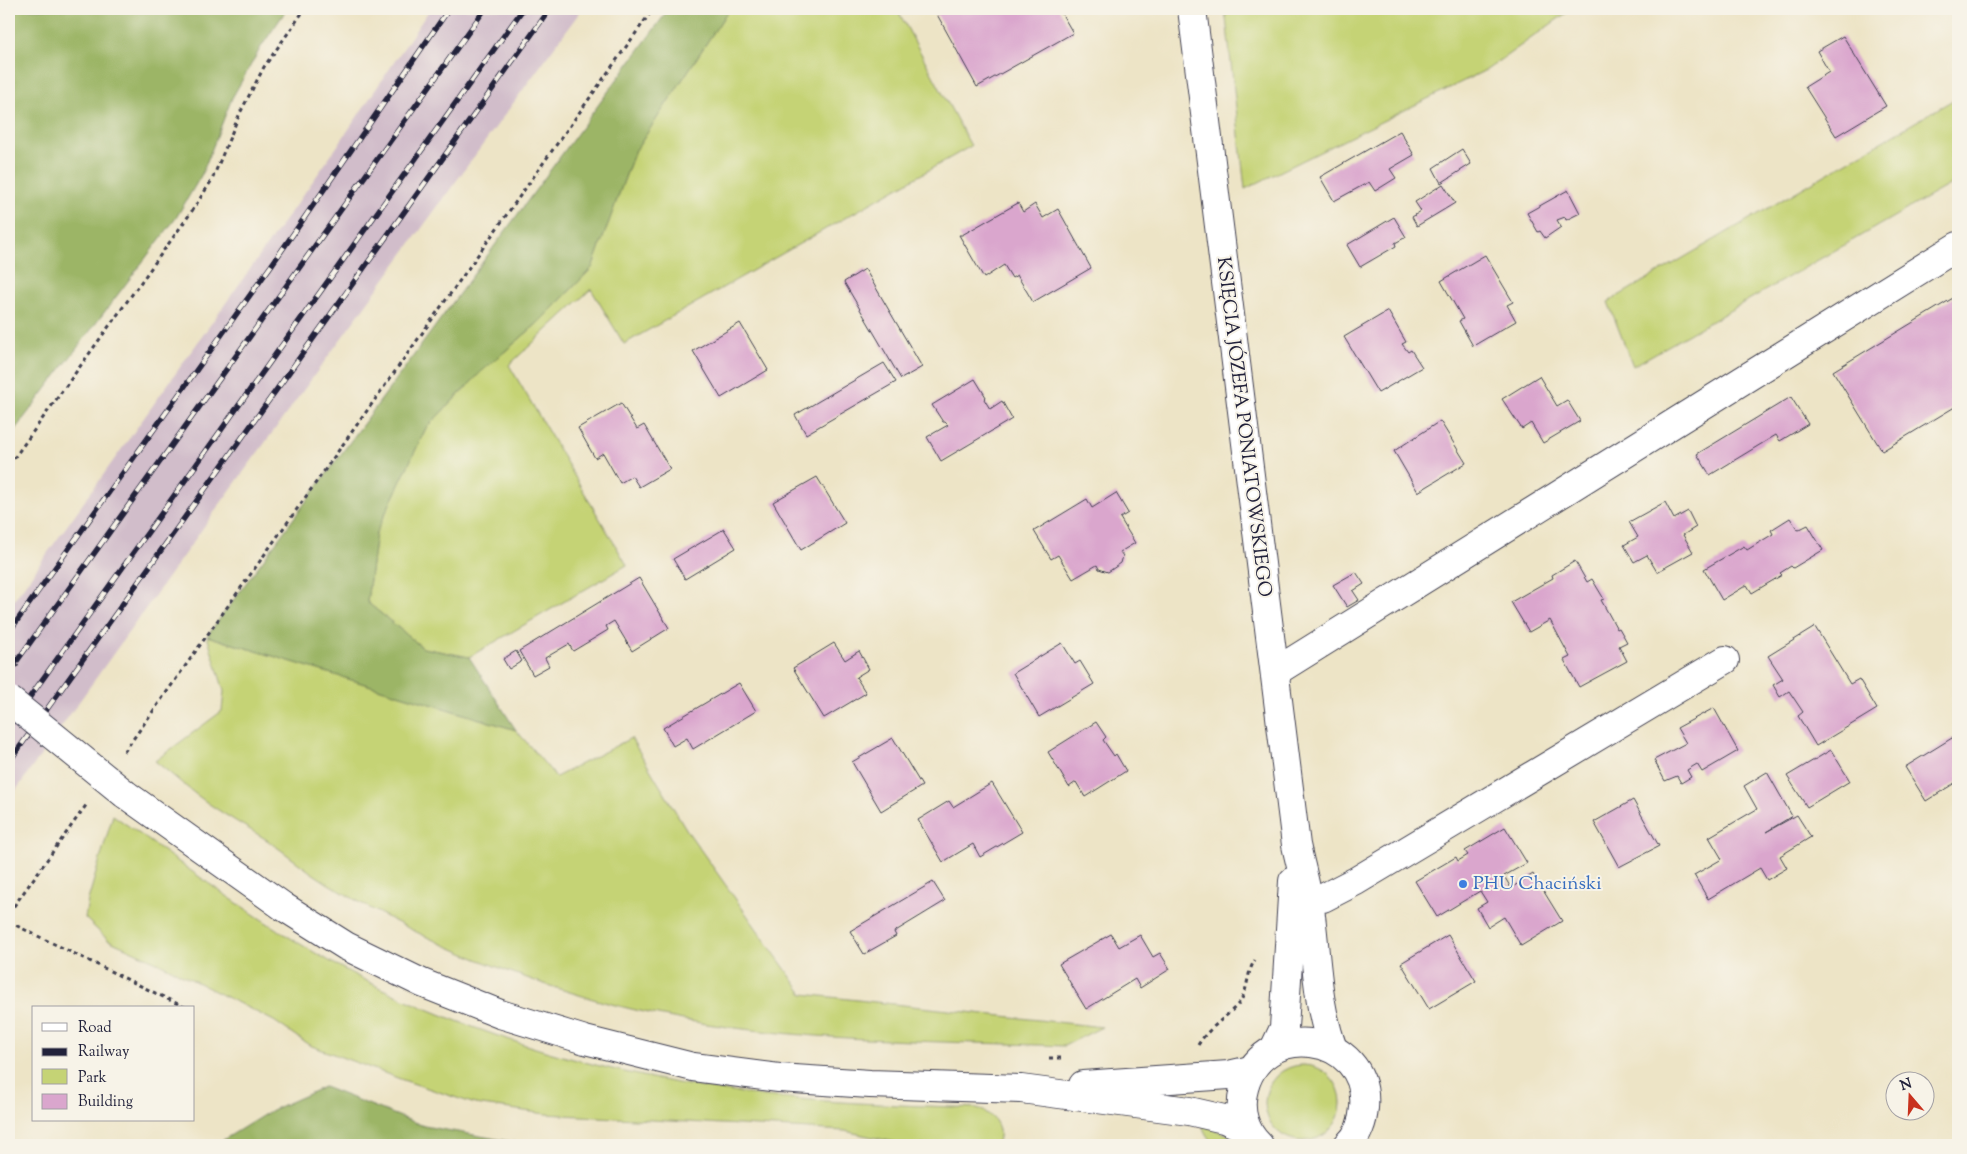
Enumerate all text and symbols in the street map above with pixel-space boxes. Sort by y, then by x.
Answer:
street label: KSIĘCIA JÓZEFA PONIATOWSKIEGO [1209,255,1277,599]
place label: PHU Chaciński [1473,871,1602,898]
marker: PHU Chaciński [1457,878,1469,890]
legend [32,1006,195,1122]
text: Road [78,1018,112,1039]
text: Railway [78,1042,130,1063]
text: Park [78,1068,107,1089]
north arrow [1884,1072,1934,1122]
text: N [1898,1074,1915,1097]
text: Building [78,1092,133,1113]

